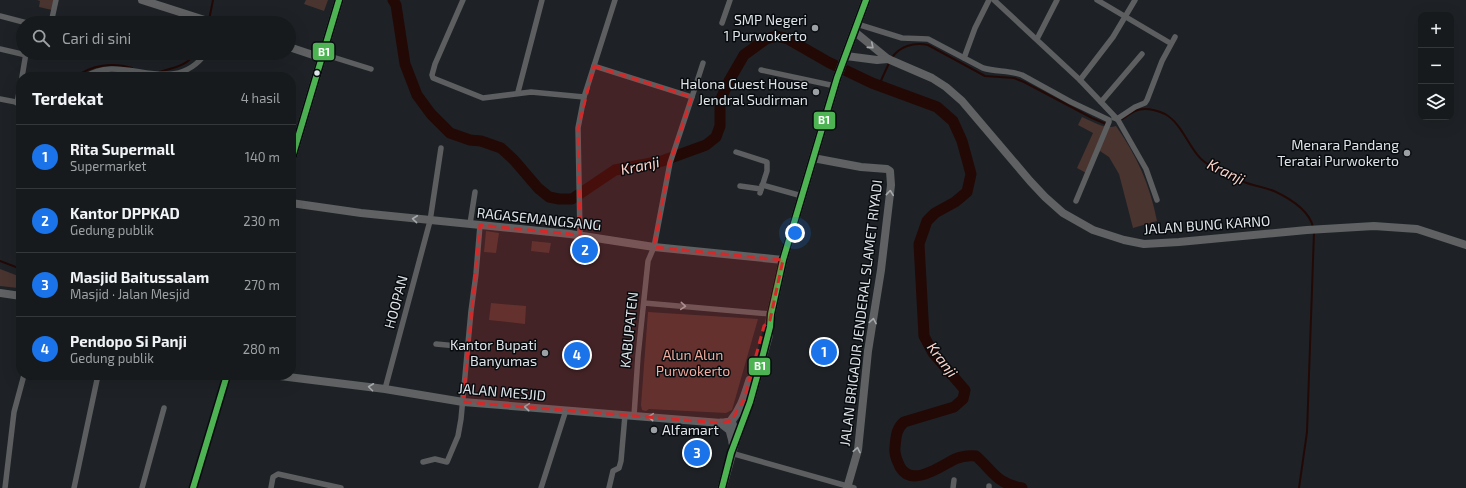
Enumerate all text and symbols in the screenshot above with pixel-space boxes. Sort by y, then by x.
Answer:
place label: SMP Negeri 1 Purwokerto [724,11,807,44]
map controls [1418,12,1454,120]
button: + [1418,12,1454,48]
search box [16,16,296,60]
marker: SMP Negeri 1 Purwokerto [810,23,820,33]
icon: search [30,27,52,49]
text: Cari di sini [62,29,131,47]
one-way arrow [866,41,874,48]
line badge: B1 [312,42,335,61]
text: B1 [318,45,330,58]
button: − [1418,48,1454,84]
unlabelled marker [312,68,322,78]
place label: Halona Guest House Jendral Sudirman [680,75,808,108]
button: layers [1418,84,1454,120]
marker: Halona Guest House Jendral Sudirman [811,87,821,97]
text: Terdekat [32,88,103,108]
text: 4 hasil [241,90,280,106]
line badge: B1 [813,111,836,130]
text: B1 [818,113,830,126]
place label: Menara Pandang Teratai Purwokerto [1277,136,1399,169]
text: Rita Supermall [70,140,175,158]
marker: Menara Pandang Teratai Purwokerto [1402,148,1412,158]
text: 1 [42,149,48,165]
text: 140 m [245,149,280,165]
water label: Kranji [619,152,661,179]
water label: Kranji [1204,154,1248,189]
text: Supermarket [70,158,147,174]
street label: JALAN BRIGADIR JENDERAL SLAMET RIYADI [836,179,885,447]
one-way arrow [885,190,894,196]
street label: RAGASEMANGSANG [476,203,602,234]
text: Kantor DPPKAD [70,204,180,222]
street label: JALAN BUNG KARNO [1143,212,1271,237]
text: 2 [41,213,49,229]
text: 230 m [243,213,280,229]
one-way arrow [412,215,418,224]
text: Gedung publik [70,222,154,238]
your location [785,223,805,243]
pin: 2 [572,235,598,265]
text: Masjid Baitussalam [70,268,209,286]
street label: HOOPAN [380,273,411,330]
text: 3 [41,277,49,293]
text: 270 m [244,277,280,293]
text: Masjid · Jalan Mesjid [70,286,190,302]
street label: KABUPATEN [616,291,641,369]
one-way arrow [680,301,686,310]
one-way arrow [868,318,877,325]
text: Pendopo Si Panji [70,332,187,350]
place label: Kantor Bupati Banyumas [450,336,537,369]
pin: 1 [811,337,837,367]
water label: Kranji [923,338,962,381]
pin: 4 [564,340,590,370]
text: 4 [41,341,49,357]
text: 280 m [243,341,280,357]
park label: Alun Alun Purwokerto [656,346,730,379]
marker: Kantor Bupati Banyumas [540,348,550,358]
text: Gedung publik [70,350,154,366]
line badge: B1 [748,357,771,376]
text: B1 [754,359,766,372]
street label: JALAN MESJID [457,379,547,404]
one-way arrow [368,383,374,392]
one-way arrow [524,403,530,412]
one-way arrow [648,413,654,422]
place label: Alfamart [662,421,719,438]
marker: Alfamart [649,425,659,435]
pin: 3 [684,438,710,468]
one-way arrow [853,447,861,454]

